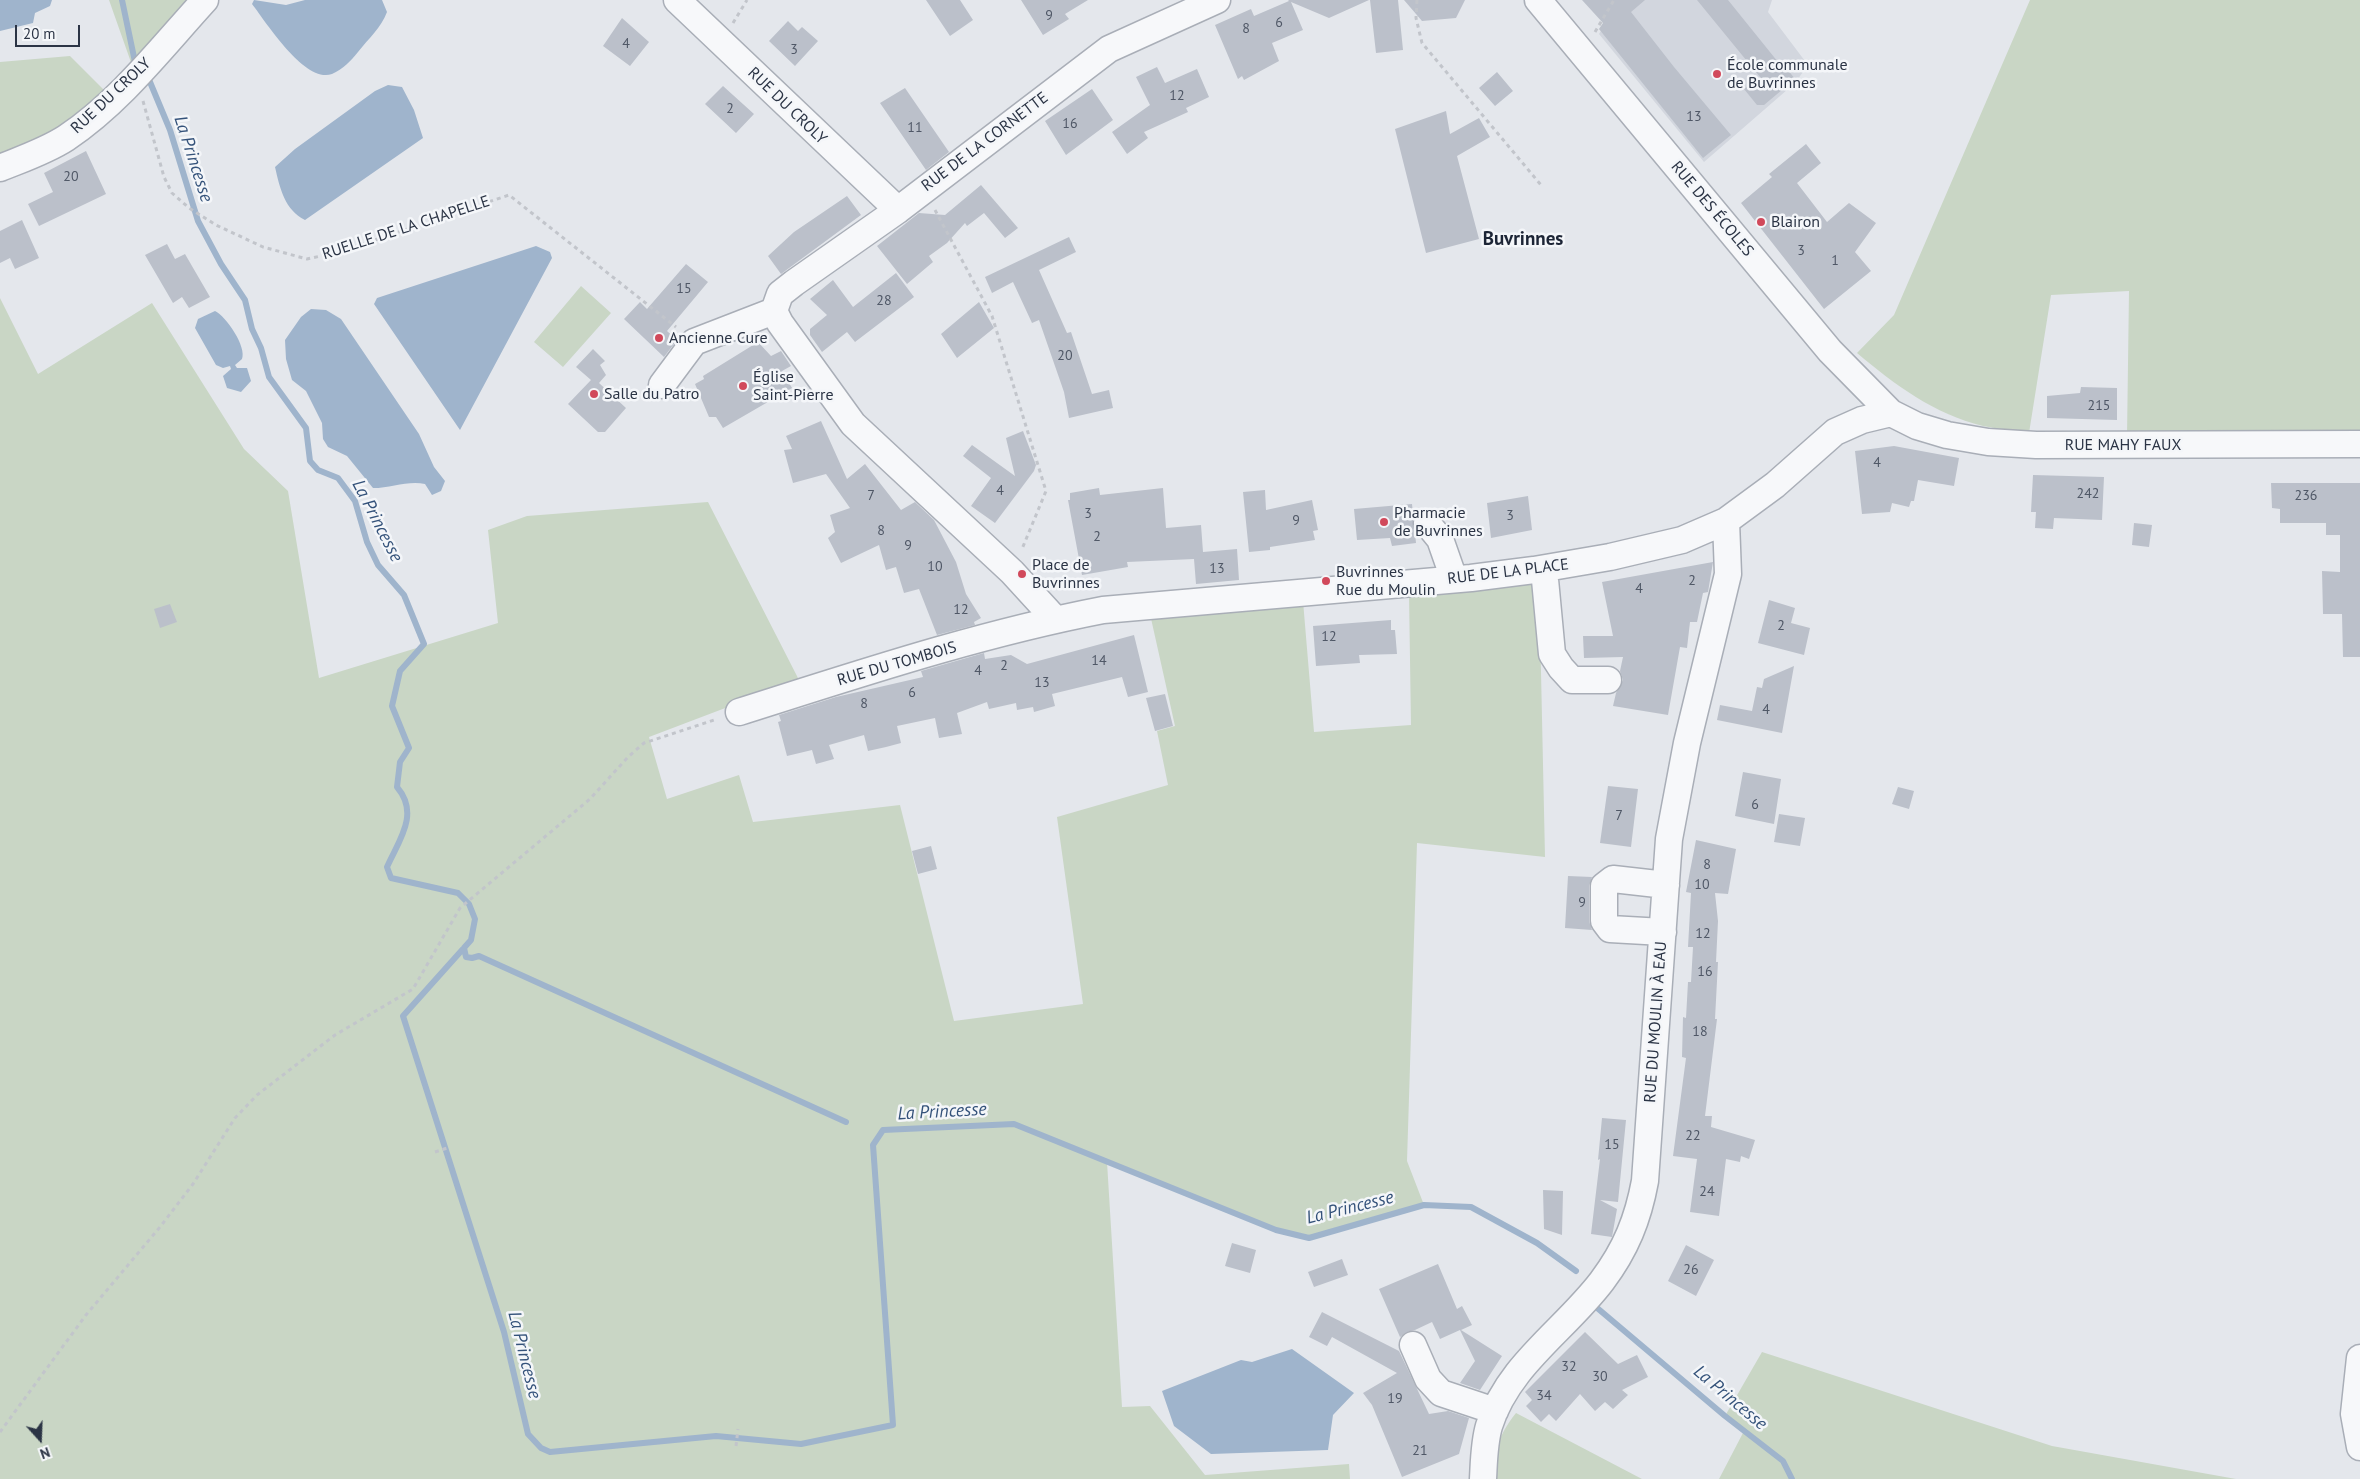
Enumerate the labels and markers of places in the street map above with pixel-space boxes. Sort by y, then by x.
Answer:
place label: École communale de Buvrinnes [1727,55,1848,93]
marker: École communale de Buvrinnes [1711,68,1723,80]
place label: Blairon [1771,212,1820,232]
marker: Blairon [1755,216,1767,228]
place label: Ancienne Cure [669,328,768,348]
marker: Ancienne Cure [653,332,665,344]
place label: Église Saint-Pierre [753,367,834,405]
marker: Église Saint-Pierre [737,380,749,392]
place label: Salle du Patro [604,384,699,404]
marker: Salle du Patro [588,388,600,400]
place label: Pharmacie de Buvrinnes [1394,503,1483,541]
marker: Pharmacie de Buvrinnes [1378,516,1390,528]
place label: Place de Buvrinnes [1032,555,1100,593]
place label: Buvrinnes Rue du Moulin [1336,562,1435,600]
marker: Place de Buvrinnes [1016,568,1028,580]
marker: Buvrinnes Rue du Moulin [1320,575,1332,587]

